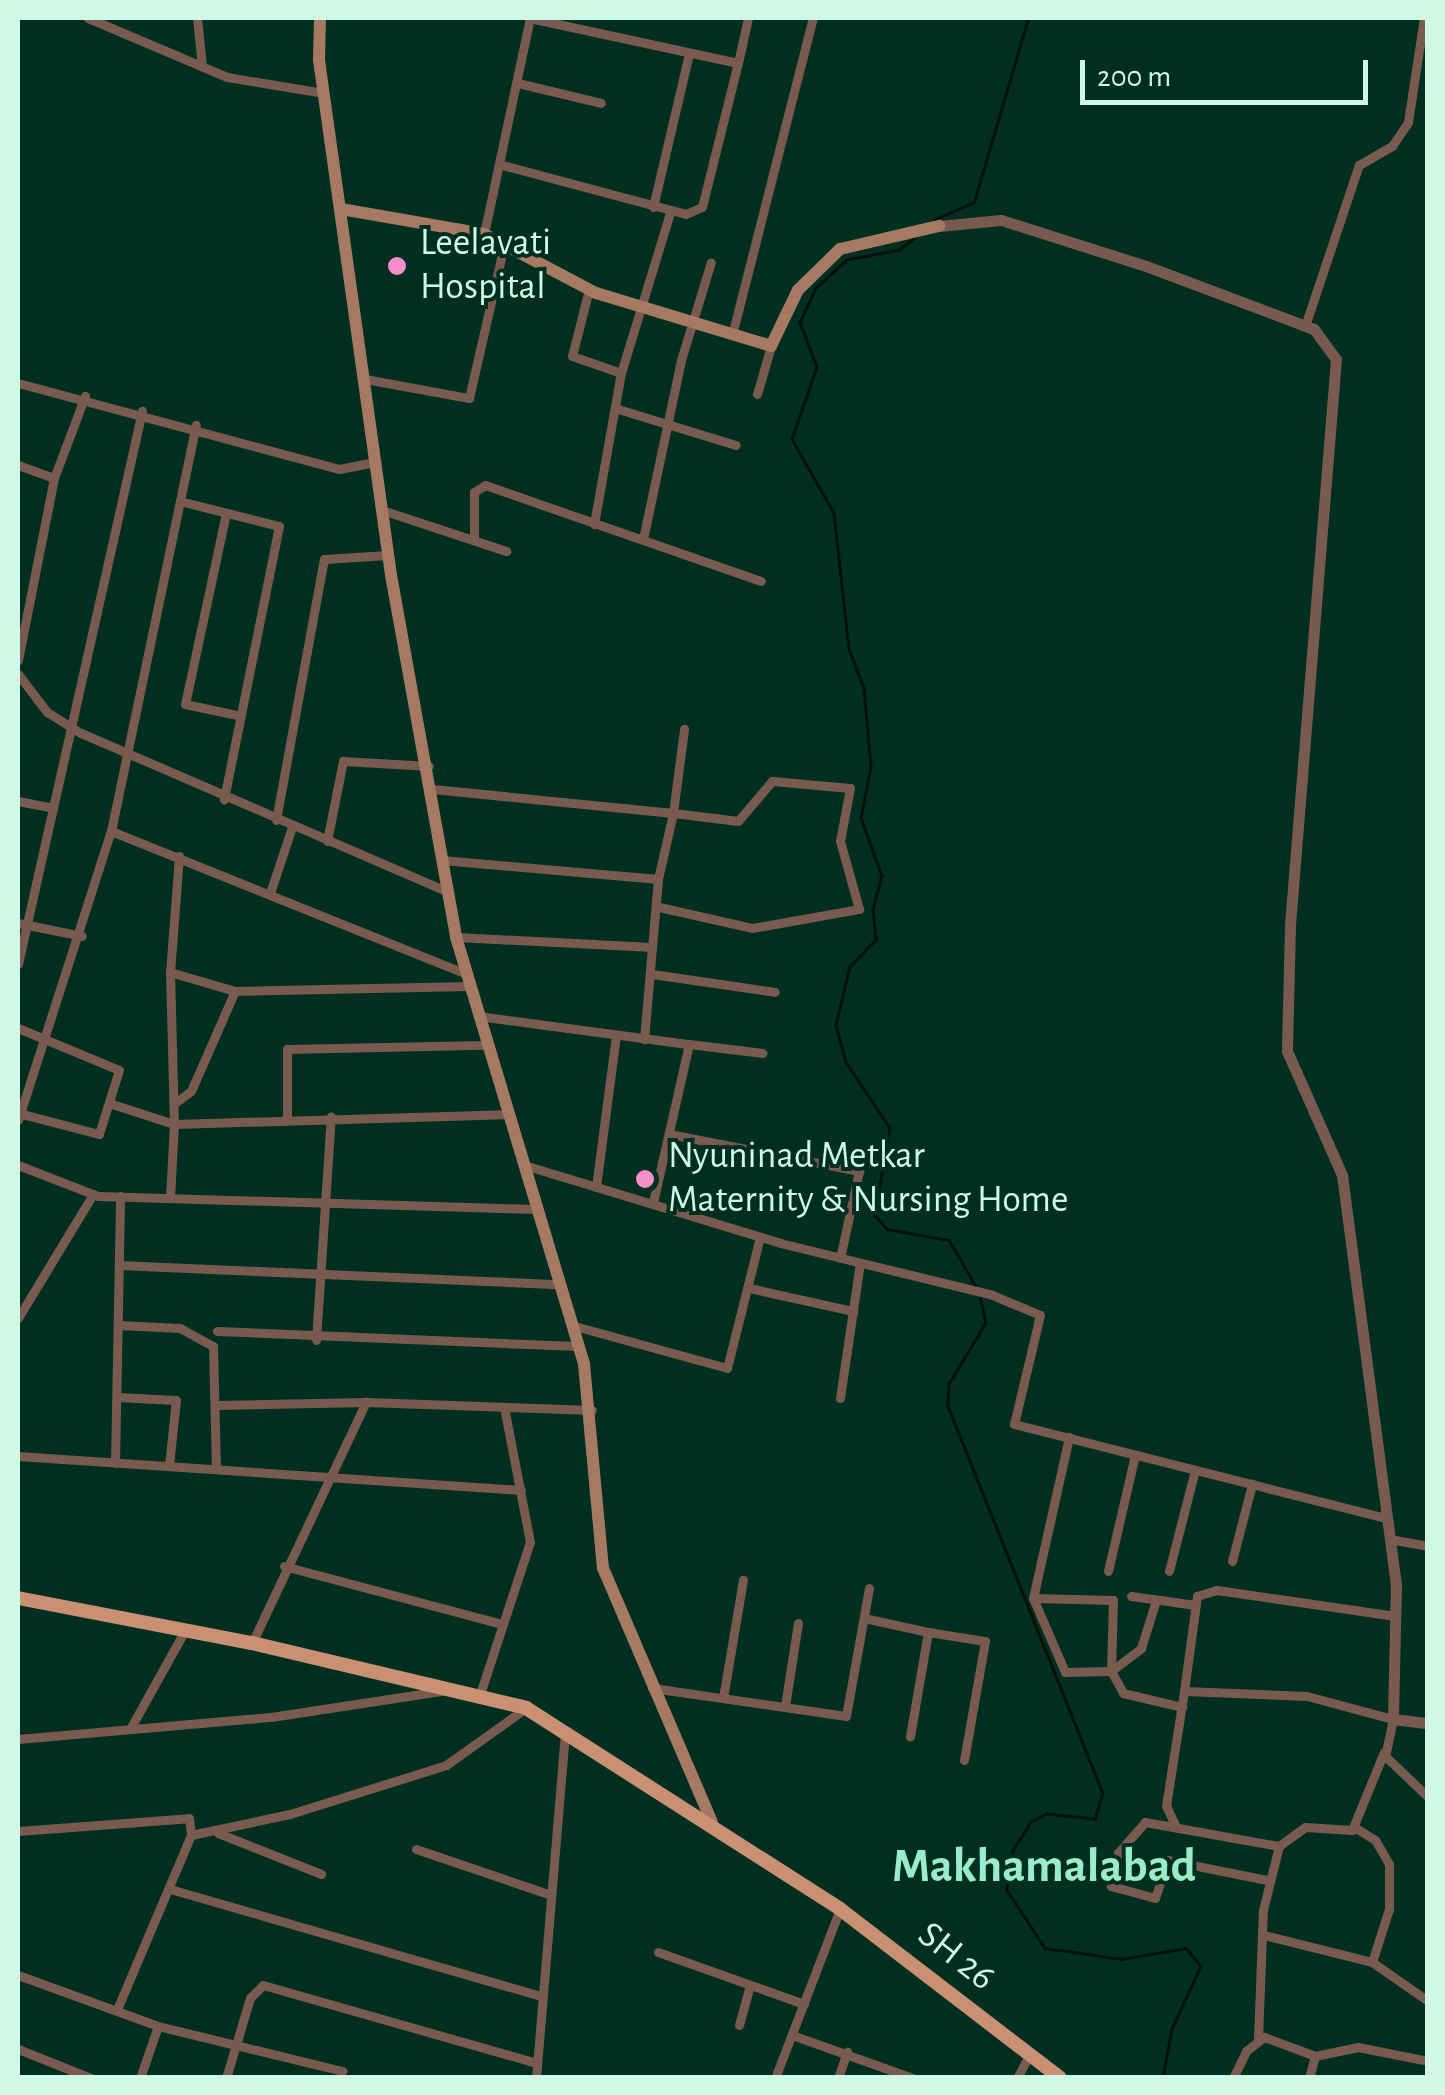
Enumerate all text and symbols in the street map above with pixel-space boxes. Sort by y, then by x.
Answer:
scale bar [1085,40,1372,102]
text: 200 m [1097,62,1171,92]
place label: Leelavati Hospital [420,221,551,310]
marker: Leelavati Hospital [384,253,410,279]
place label: Nyuninad Metkar Maternity & Nursing Home [668,1134,1069,1224]
marker: Nyuninad Metkar Maternity & Nursing Home [632,1166,658,1192]
district label: Makhamalabad [892,1839,1196,1897]
street label: SH 26 [908,1913,1004,2001]

